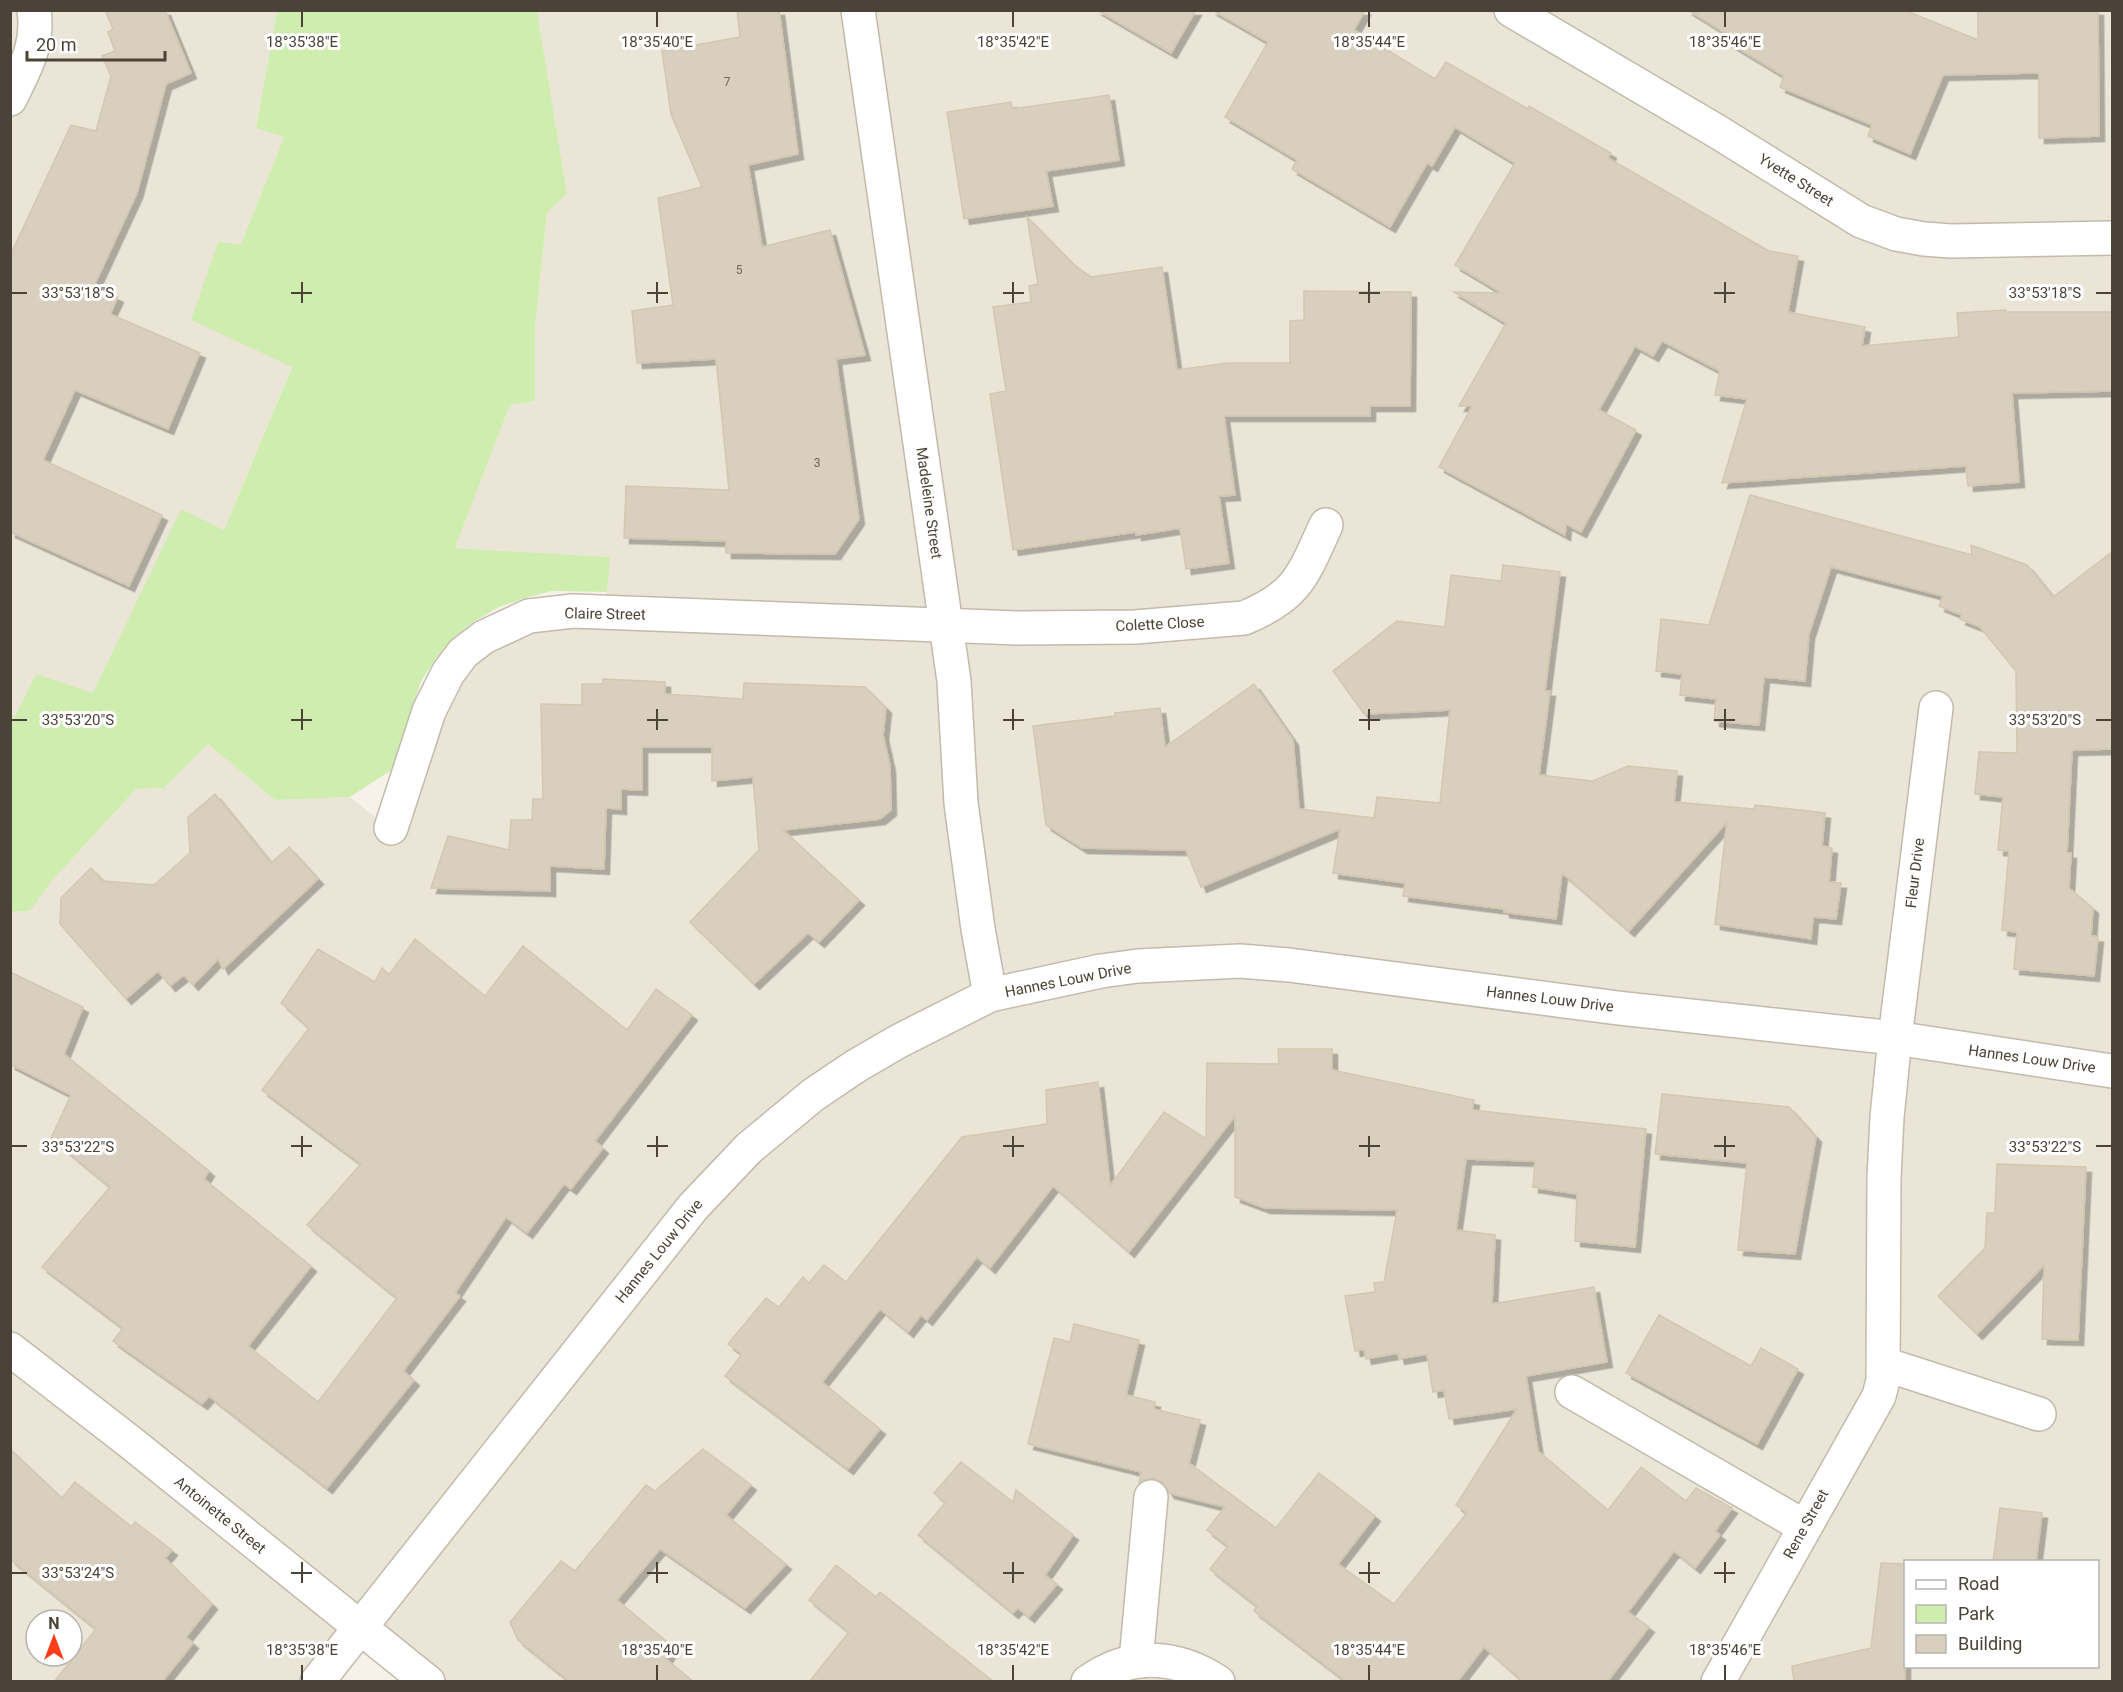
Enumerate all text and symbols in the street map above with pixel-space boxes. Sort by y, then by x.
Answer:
scale bar [27,24,165,62]
text: 18°35'38"E [266,33,339,51]
text: 18°35'40"E [621,33,694,51]
text: 18°35'42"E [977,33,1050,51]
text: 18°35'44"E [1333,33,1406,51]
text: 18°35'46"E [1689,33,1762,51]
text: 20 m [36,34,76,55]
house number: 7 [724,75,731,89]
street label: Yvette Street [1755,150,1837,210]
house number: 5 [736,263,743,277]
text: 33°53'18"S [42,284,114,302]
text: 33°53'18"S [2009,284,2081,302]
street label: Madeleine Street [912,446,946,560]
house number: 3 [814,456,820,470]
street label: Claire Street [564,604,646,624]
street label: Colette Close [1115,613,1205,635]
text: 33°53'20"S [42,711,114,729]
text: 33°53'20"S [2009,711,2081,729]
street label: Fleur Drive [1902,837,1928,909]
street label: Hannes Louw Drive [1003,959,1133,1001]
street label: Hannes Louw Drive [1485,982,1615,1016]
street label: Hannes Louw Drive [1967,1041,2097,1077]
text: 33°53'22"S [42,1138,114,1156]
text: 33°53'22"S [2009,1138,2081,1156]
street label: Hannes Louw Drive [612,1195,706,1307]
street label: Antoinette Street [171,1473,269,1557]
street label: Rene Street [1780,1486,1833,1562]
legend [1904,1560,2099,1668]
text: 33°53'24"S [42,1564,114,1582]
text: Road [1958,1573,1999,1594]
text: Park [1958,1603,1995,1624]
north arrow [24,1608,84,1668]
text: N [48,1614,60,1633]
text: Building [1958,1633,2022,1654]
text: 18°35'38"E [266,1641,339,1659]
text: 18°35'40"E [621,1641,694,1659]
text: 18°35'42"E [977,1641,1050,1659]
text: 18°35'44"E [1333,1641,1406,1659]
text: 18°35'46"E [1689,1641,1762,1659]

